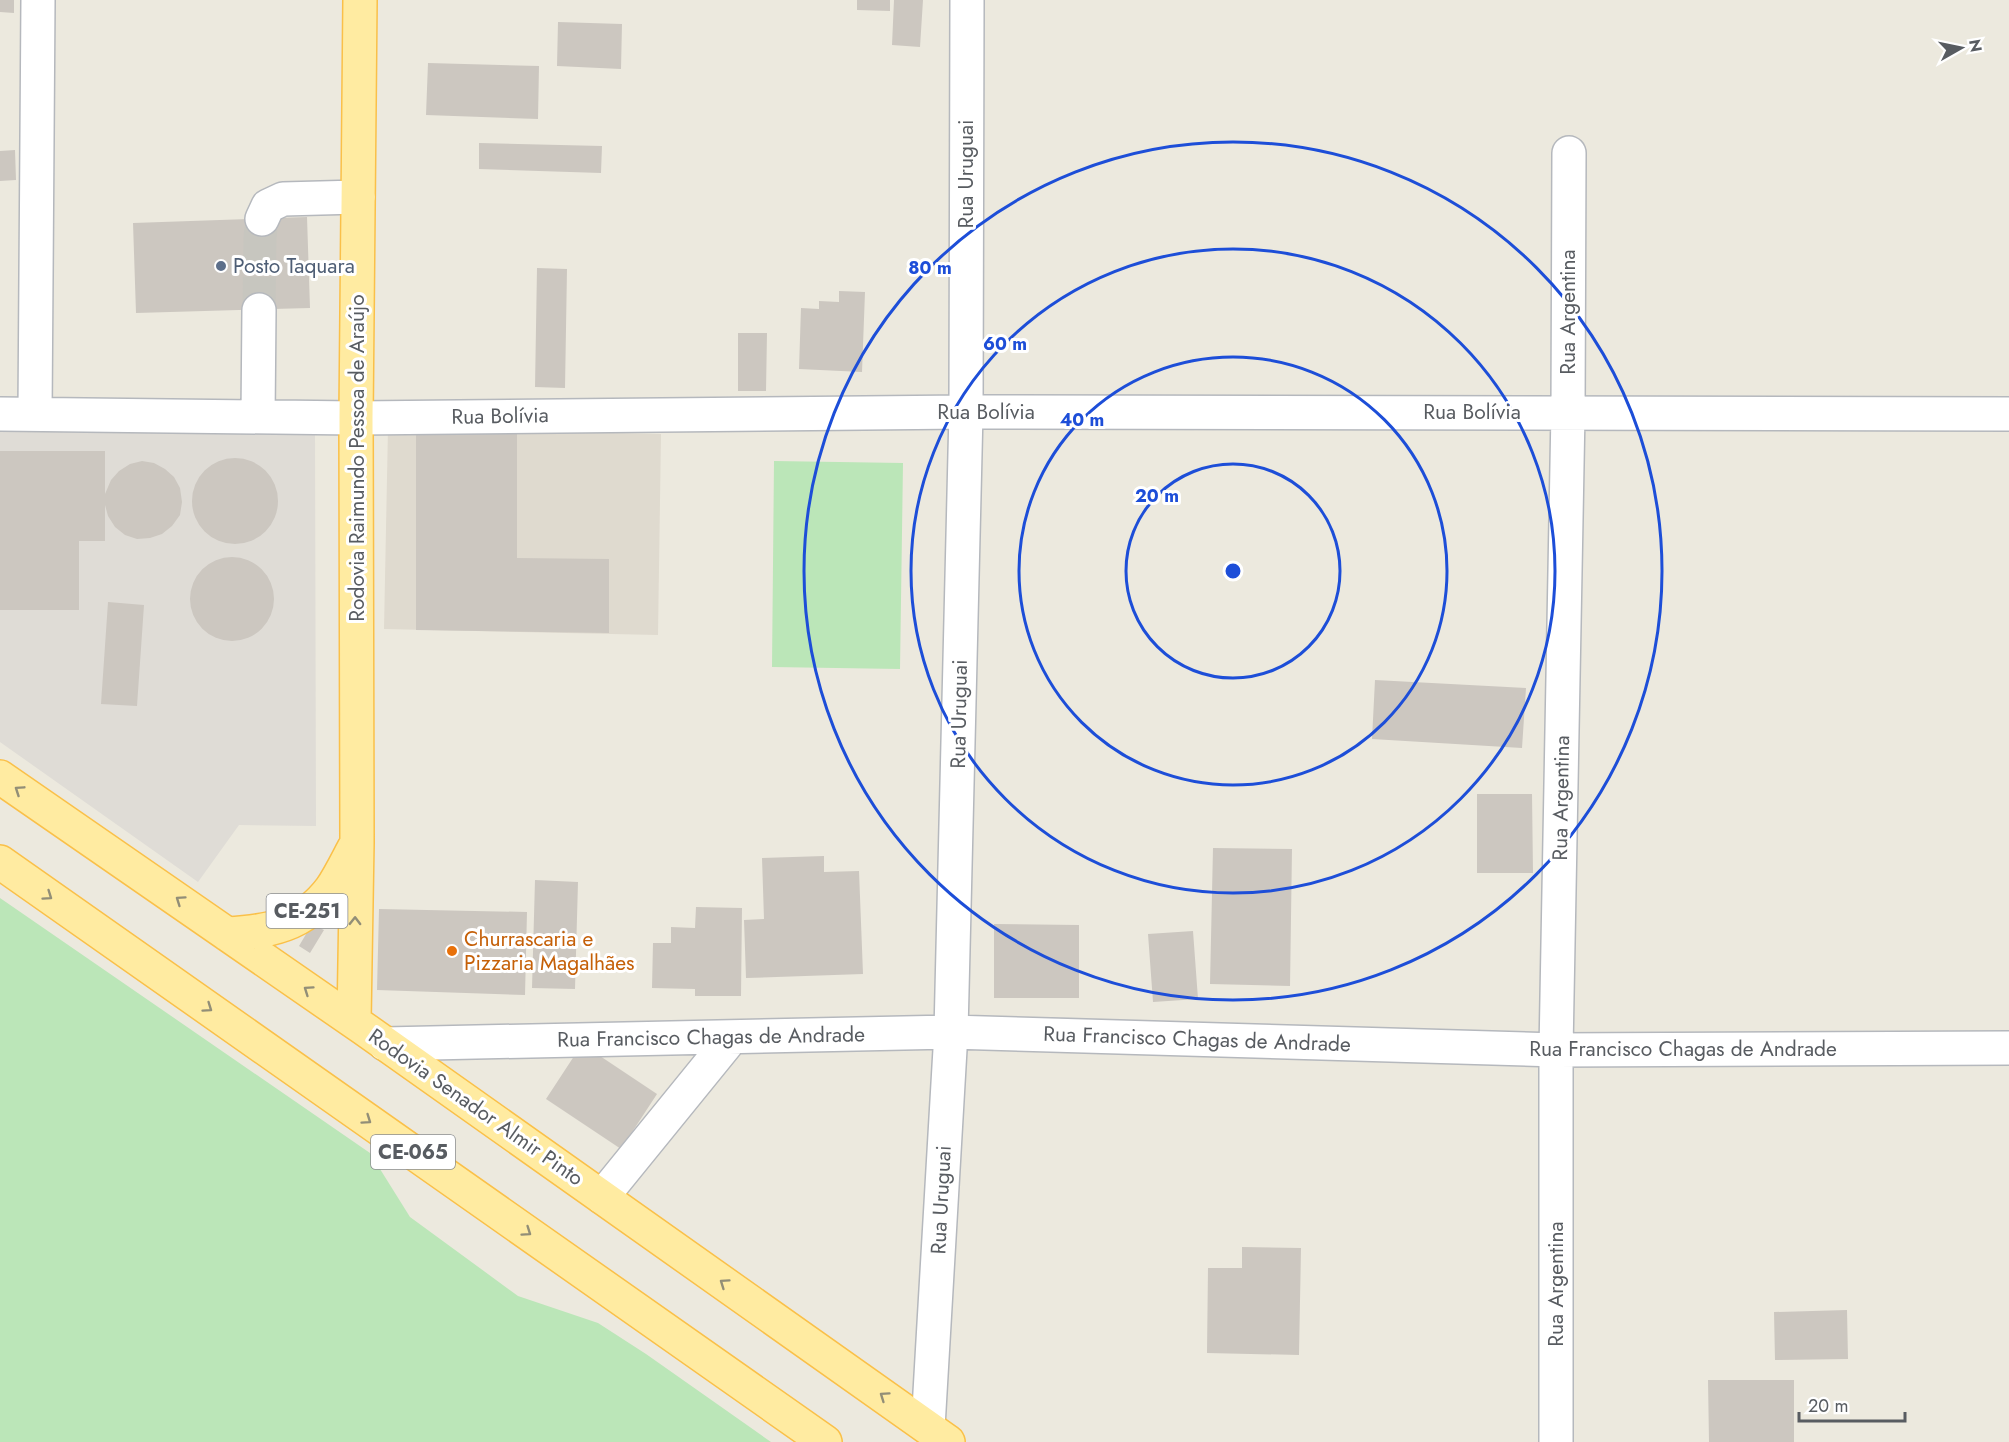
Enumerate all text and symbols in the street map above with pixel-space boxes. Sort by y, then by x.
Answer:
north arrow [1931,18,1991,78]
text: N [1963,38,1988,54]
street label: Rua Uruguai [951,119,981,229]
street label: Rua Argentina [1553,249,1583,375]
place label: Posto Taquara [233,251,355,281]
text: 80 m [908,255,952,281]
marker: Posto Taquara [214,259,228,273]
street label: Rodovia Raimundo Pessoa de Araújo [342,294,372,622]
text: 60 m [983,331,1027,357]
street label: Rua Bolívia [937,397,1035,427]
street label: Rua Bolívia [1423,397,1521,427]
street label: Rua Bolívia [451,400,549,432]
text: 40 m [1060,407,1104,433]
text: 20 m [1135,483,1179,509]
centre of rings [1223,561,1243,581]
street label: Rua Uruguai [943,659,975,769]
street label: Rua Argentina [1545,735,1577,861]
one-way arrow [14,786,25,797]
one-way arrow [41,889,52,900]
road number: CE-251 [266,894,348,928]
one-way arrow [175,896,186,907]
one-way arrow [349,916,361,925]
place label: Churrascaria e Pizzaria Magalhães [464,924,635,978]
marker: Churrascaria e Pizzaria Magalhães [445,944,459,958]
one-way arrow [303,986,314,997]
one-way arrow [201,1001,212,1012]
street label: Rua Francisco Chagas de Andrade [557,1019,865,1055]
street label: Rua Francisco Chagas de Andrade [1043,1019,1351,1059]
street label: Rodovia Senador Almir Pinto [362,1021,590,1193]
street label: Rua Francisco Chagas de Andrade [1529,1034,1837,1064]
one-way arrow [361,1113,372,1124]
road number: CE-065 [371,1135,455,1169]
street label: Rua Uruguai [923,1145,959,1255]
street label: Rua Argentina [1541,1221,1571,1347]
one-way arrow [520,1225,531,1236]
one-way arrow [720,1280,731,1291]
scale bar [1799,1385,1906,1423]
one-way arrow [879,1392,890,1403]
text: 20 m [1808,1393,1848,1419]

